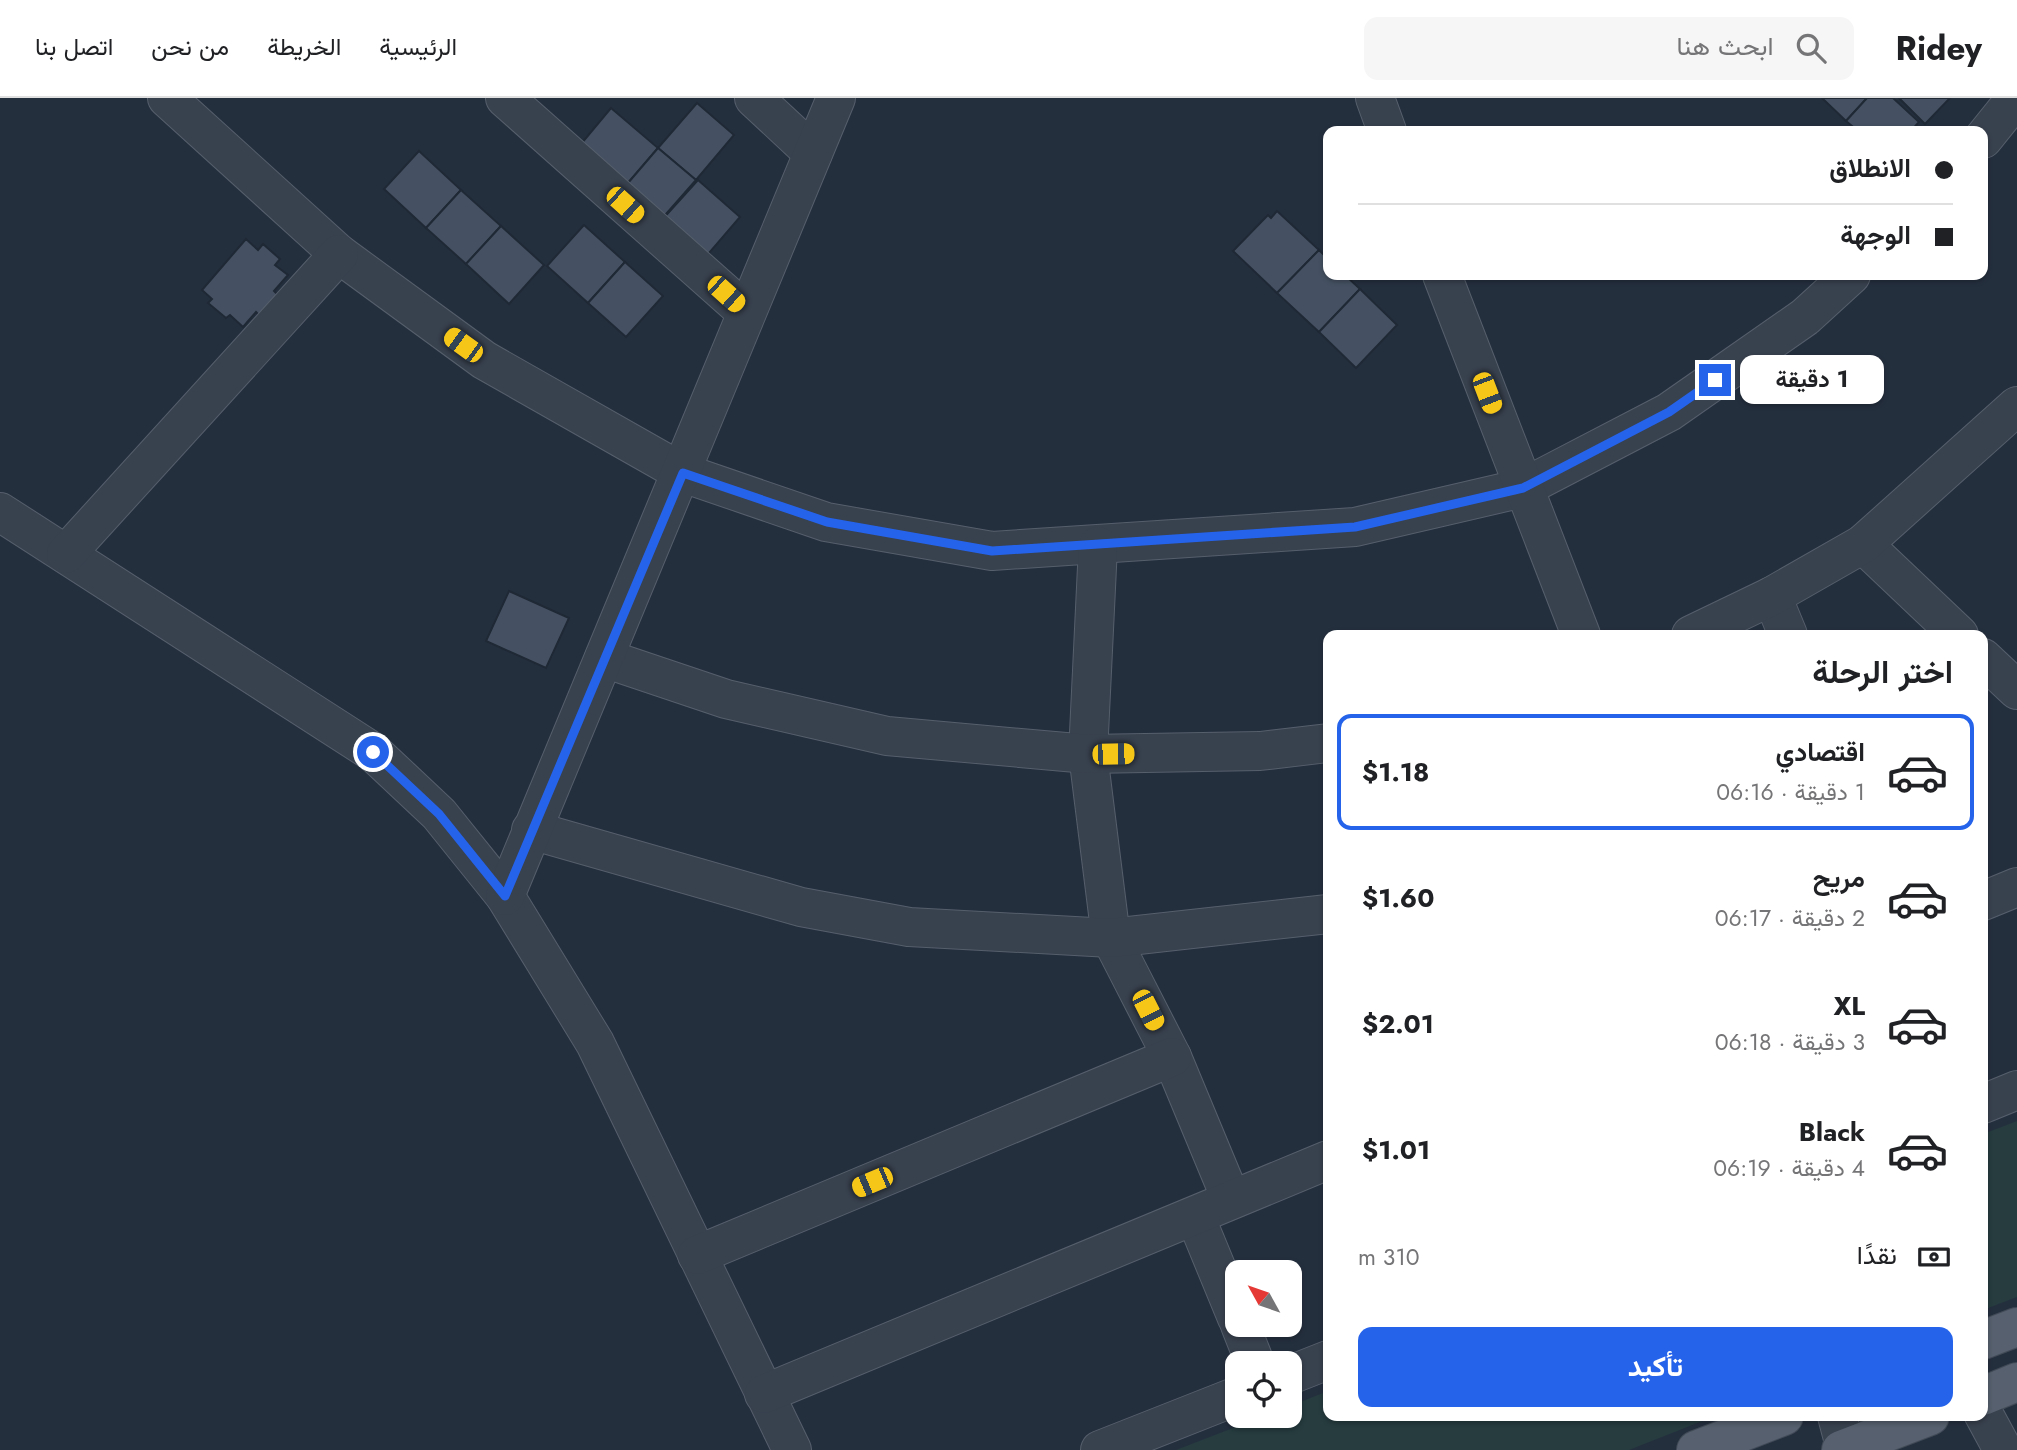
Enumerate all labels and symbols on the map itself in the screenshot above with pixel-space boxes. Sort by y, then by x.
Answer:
car [603,183,648,227]
car [704,272,749,316]
car [440,324,487,366]
callout: 1 دقيقة [1740,356,1883,404]
route end [1699,364,1731,396]
car [1470,370,1505,416]
route start [357,736,389,768]
car [1092,743,1135,765]
car [1130,987,1167,1033]
car [849,1164,896,1200]
north arrow [1225,1260,1302,1337]

